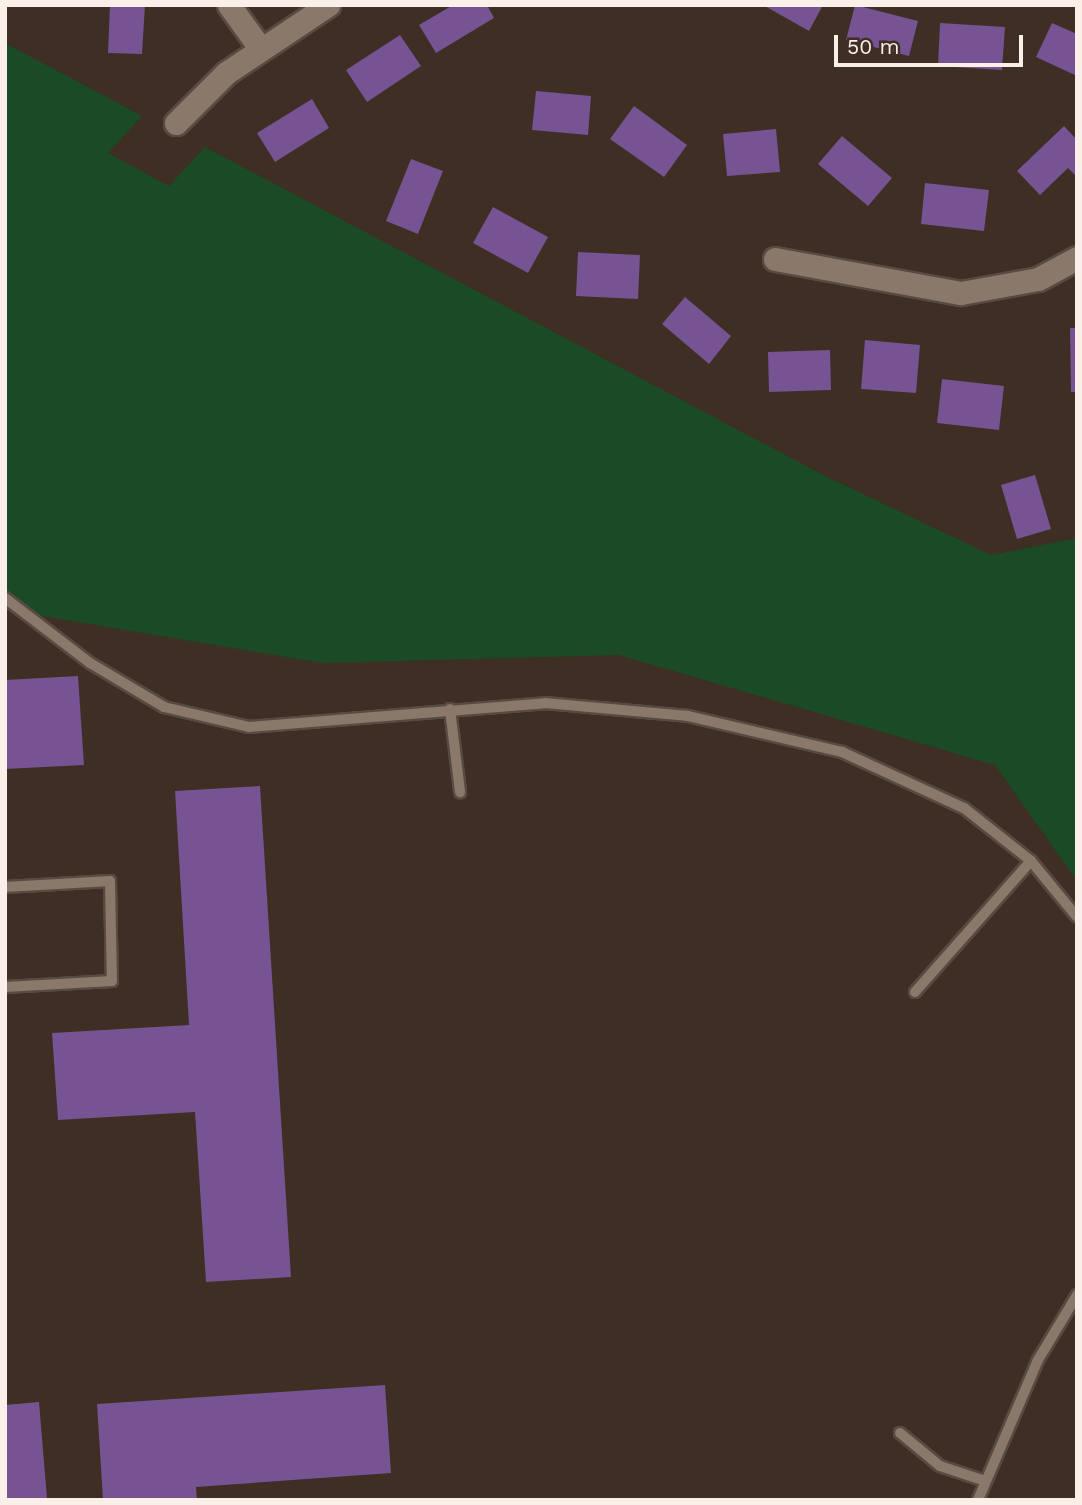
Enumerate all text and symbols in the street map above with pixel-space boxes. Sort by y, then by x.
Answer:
scale bar [837,21,1026,65]
text: 50 m [847,34,899,59]

